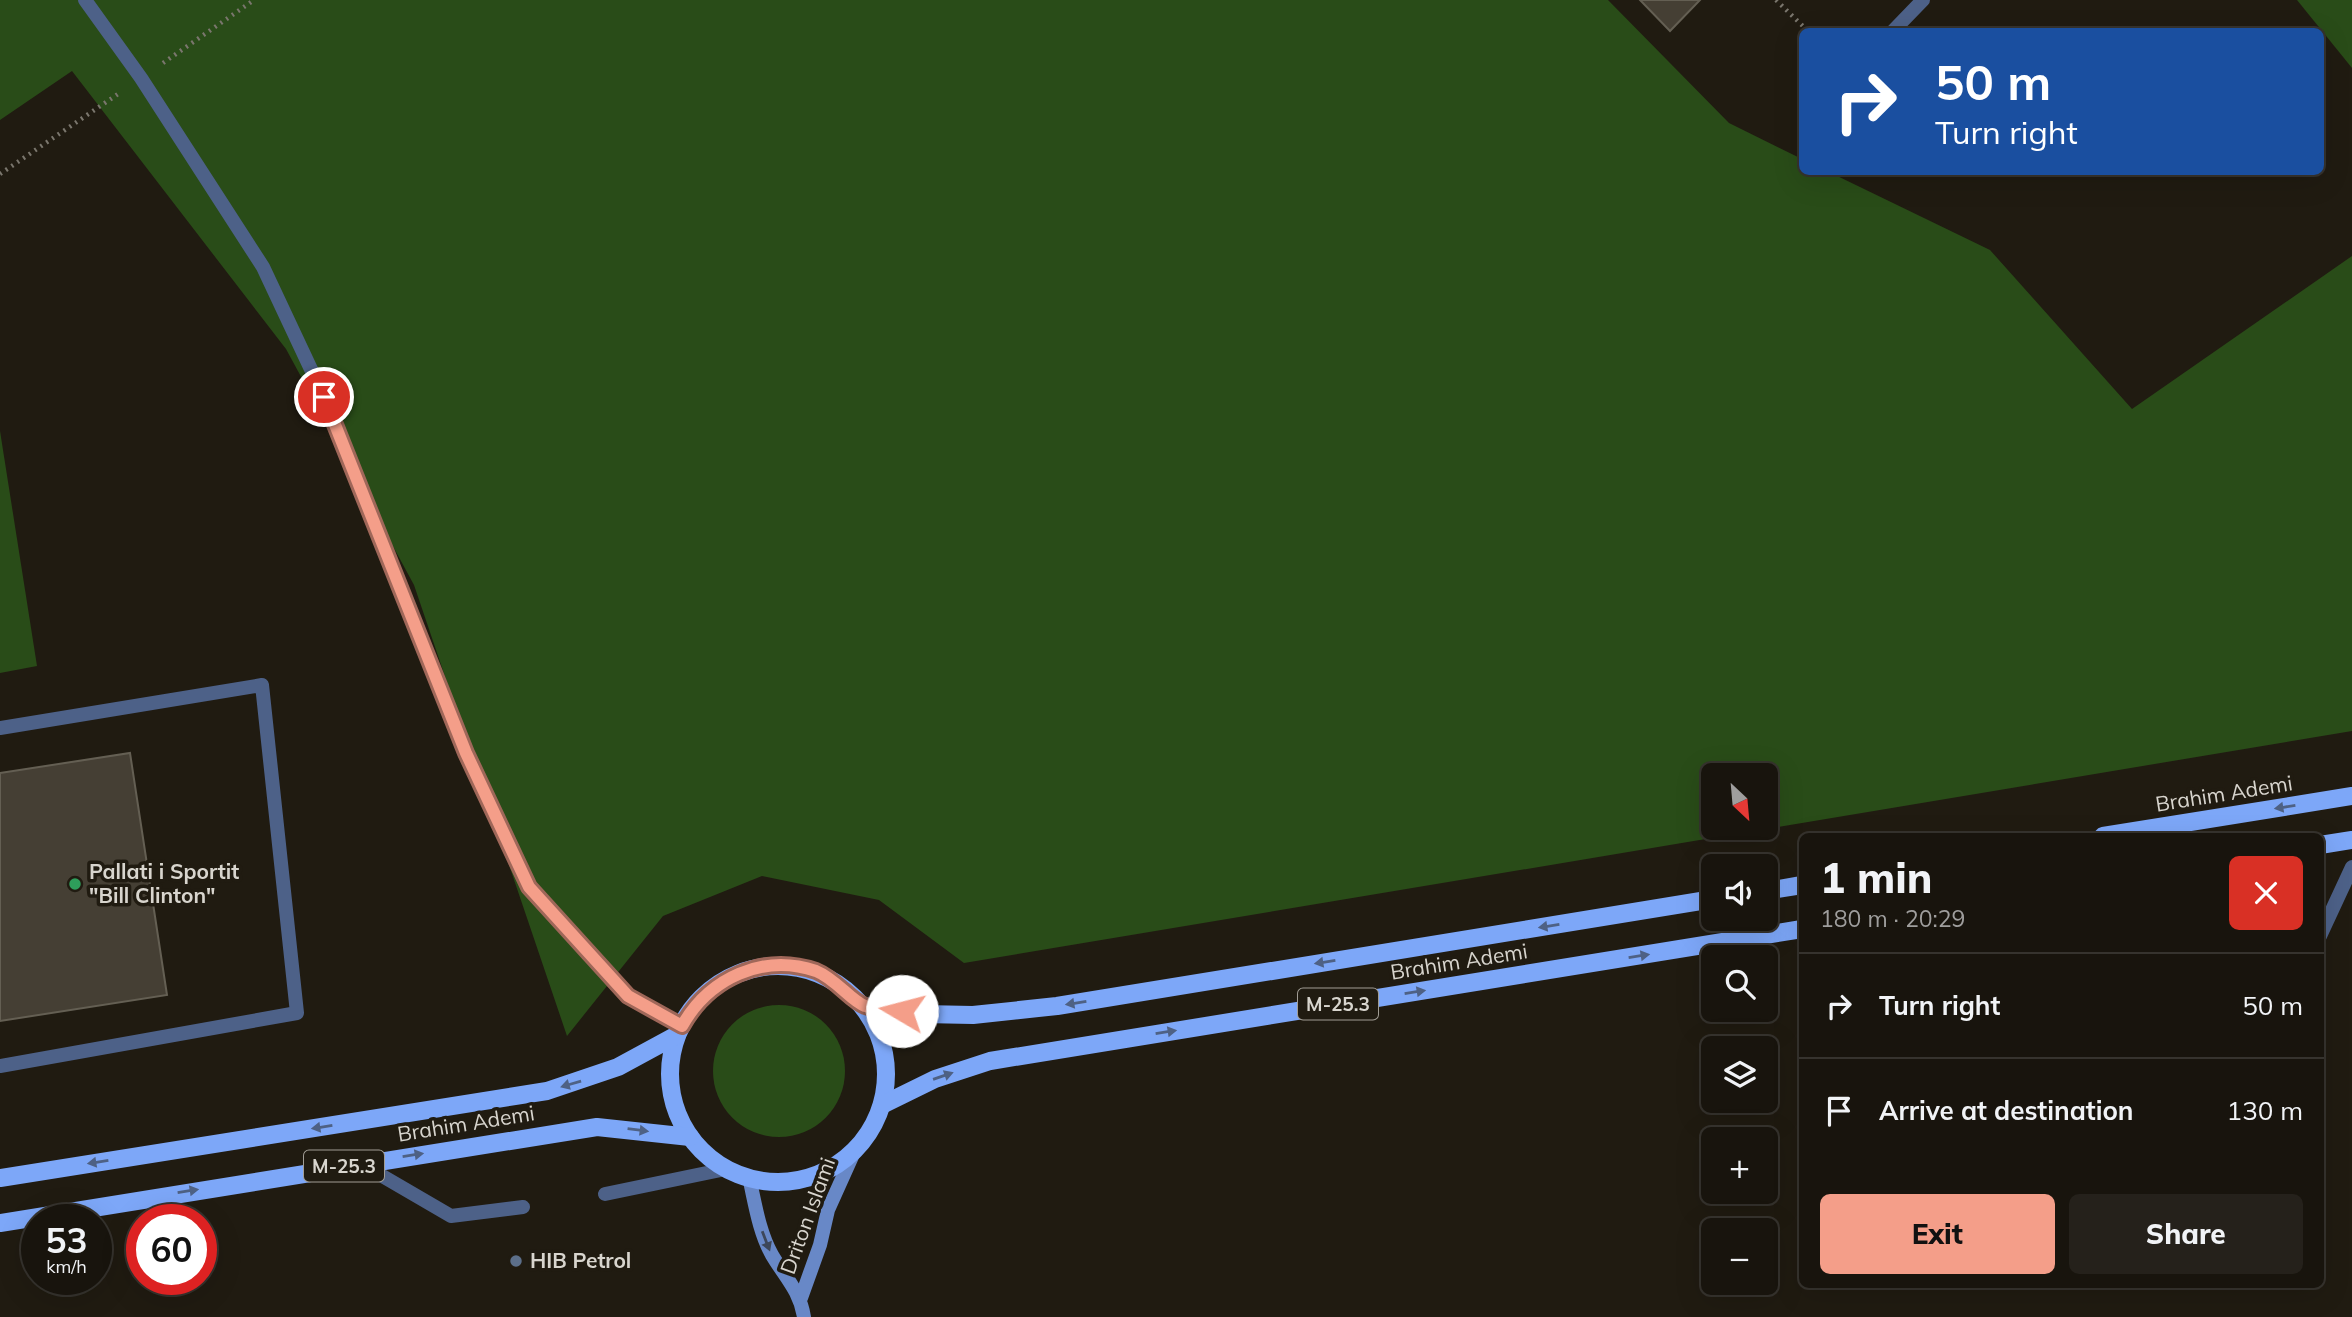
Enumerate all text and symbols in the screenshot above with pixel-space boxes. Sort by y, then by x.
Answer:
text: 50 m [1935,51,2051,112]
icon: right [1820,56,1911,147]
text: Turn right [1935,112,2078,152]
pin [294,367,354,427]
icon: arrive [305,378,343,416]
north arrow [1701,763,1778,840]
map controls [1701,763,1778,1295]
street label: Brahim Ademi [2153,769,2294,817]
one-way arrow [2274,802,2296,813]
text: 1 min [1820,851,1933,904]
button: sound [1701,854,1778,931]
button: close [2229,856,2303,930]
place label: Pallati i Sportit "Bill Clinton" [89,858,239,908]
marker: Pallati i Sportit "Bill Clinton" [67,876,83,892]
text: 180 m · 20:29 [1820,904,1965,933]
one-way arrow [1538,921,1560,932]
street label: Brahim Ademi [1388,937,1529,985]
button: search [1701,945,1778,1022]
one-way arrow [1629,950,1651,961]
one-way arrow [1313,957,1335,968]
position arrow [865,974,939,1048]
one-way arrow [1404,986,1426,997]
icon: right [1820,987,1858,1025]
road number: M-25.3 [1298,988,1378,1020]
text: Turn right [1879,989,2000,1022]
text: 50 m [2242,989,2303,1022]
one-way arrow [1065,998,1087,1009]
one-way arrow [1155,1026,1177,1037]
button: layers [1701,1036,1778,1113]
one-way arrow [933,1070,954,1081]
one-way arrow [560,1080,581,1090]
icon: arrive [1820,1092,1858,1130]
text: Arrive at destination [1879,1094,2134,1127]
text: 130 m [2227,1094,2303,1127]
street label: Brahim Ademi [395,1099,536,1147]
one-way arrow [311,1121,333,1132]
one-way arrow [627,1125,649,1136]
button: + [1701,1127,1778,1204]
one-way arrow [402,1149,424,1160]
road number: M-25.3 [304,1150,384,1182]
street label: Driton Islami [774,1154,840,1278]
one-way arrow [87,1157,109,1168]
one-way arrow [177,1186,199,1197]
button: Exit [1820,1194,2055,1274]
button: Share [2069,1194,2303,1274]
speed limit sign: 60 [126,1204,217,1295]
text: 53 [45,1218,88,1262]
button: − [1701,1218,1778,1295]
one-way arrow [761,1231,772,1252]
place label: HIB Petrol [530,1247,631,1273]
marker: HIB Petrol [508,1253,524,1269]
text: km/h [46,1255,87,1278]

